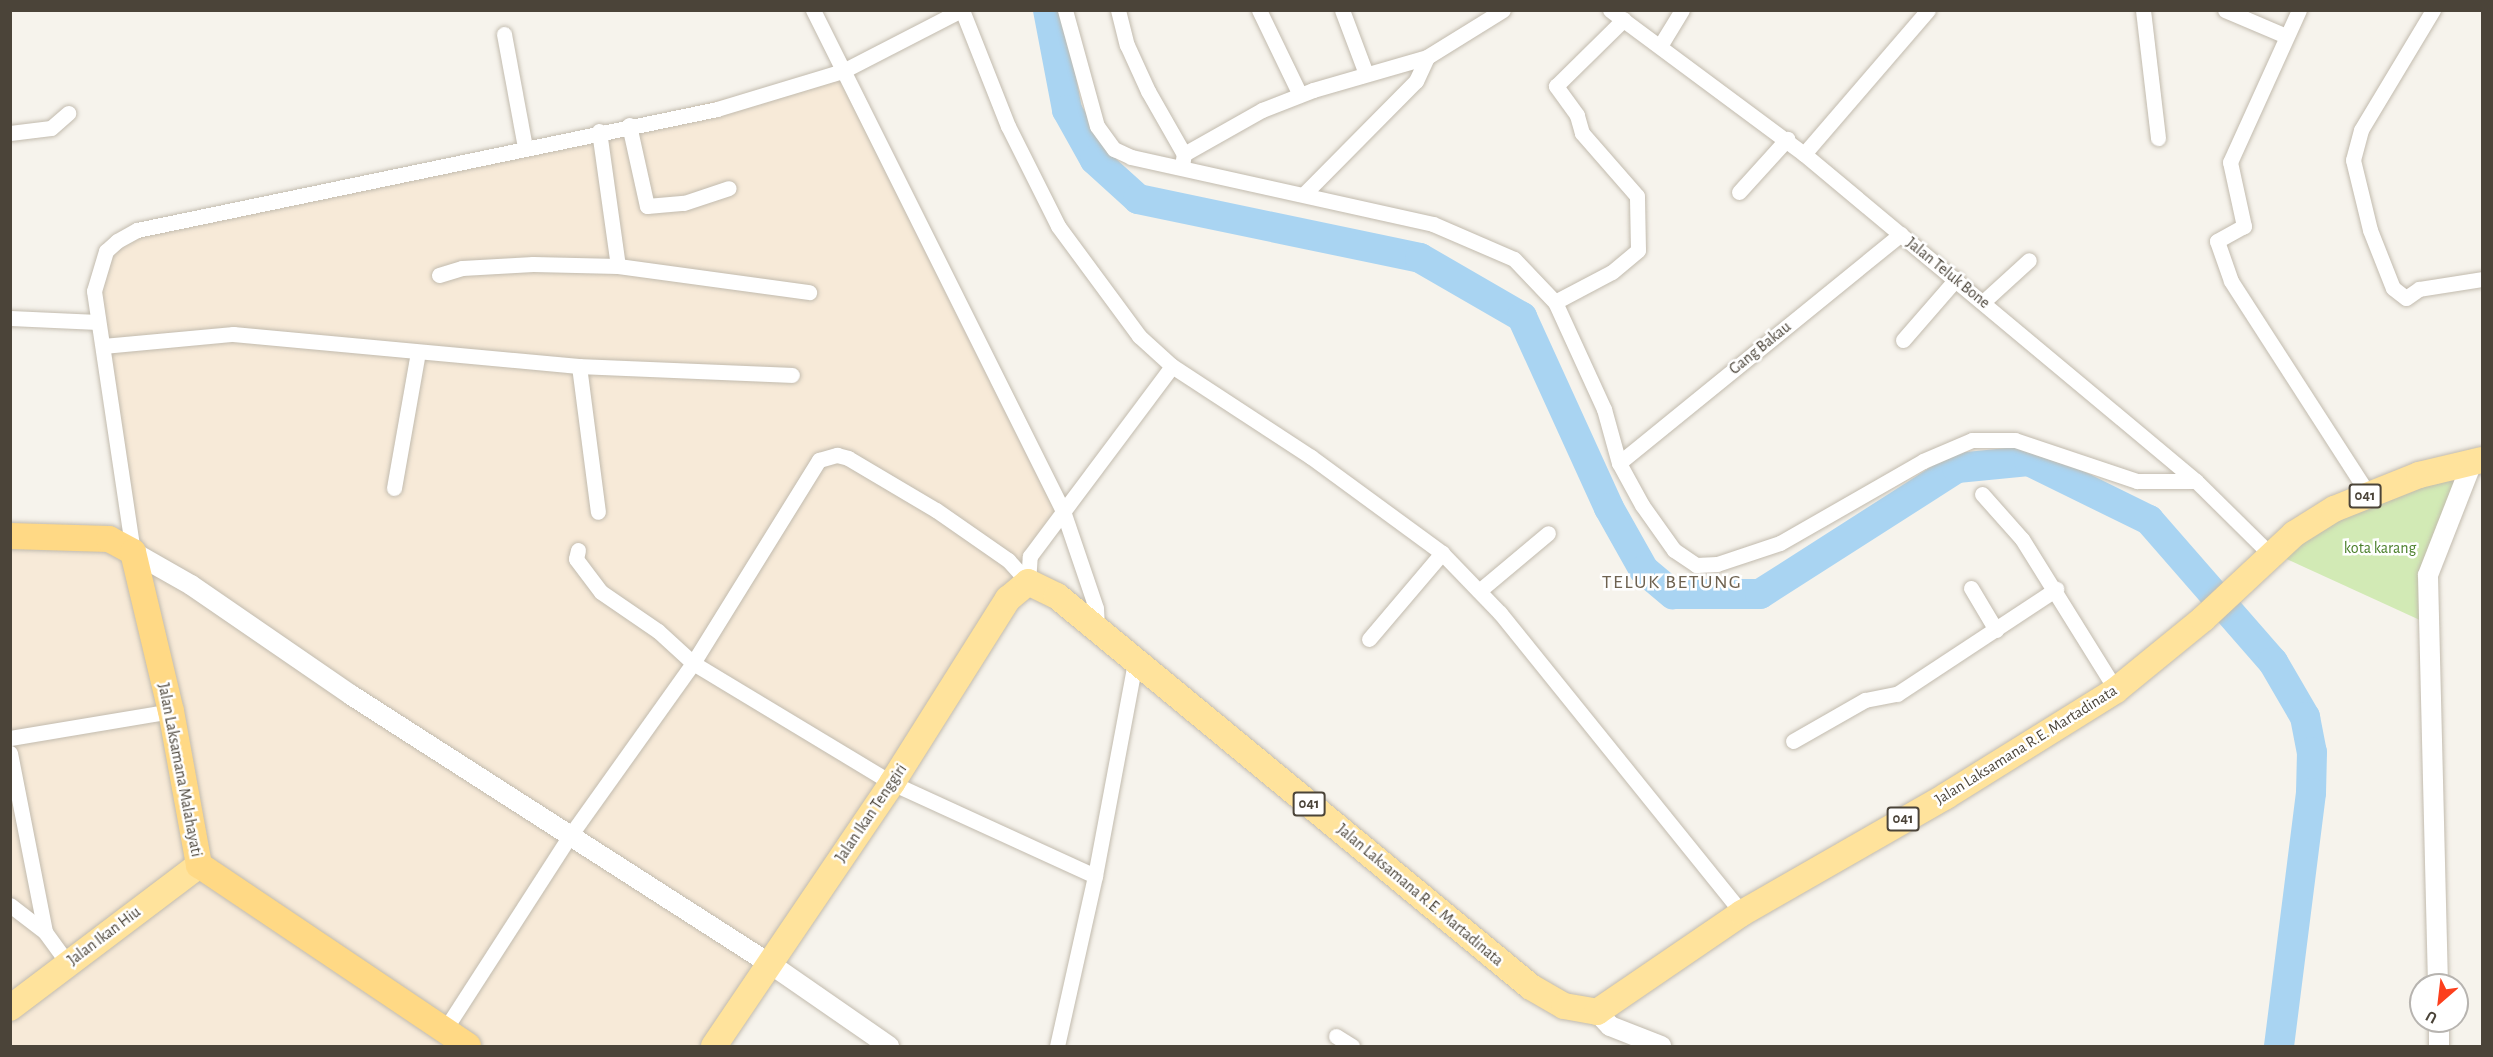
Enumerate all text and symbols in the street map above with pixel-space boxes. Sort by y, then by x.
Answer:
street label: Jalan Teluk Bone [1902,233,1994,313]
street label: Gang Bakau [1725,317,1795,379]
road number: 041 [2348,484,2382,508]
park label: kota karang [2344,538,2416,558]
district label: TELUK BETUNG [1602,570,1742,594]
street label: Jalan Laksamana R.E. Martadinata [1931,681,2121,809]
street label: Jalan Laksamana Malahayati [154,682,206,858]
street label: Jalan Ikan Tenggiri [831,760,911,866]
road number: 041 [1292,792,1326,816]
road number: 041 [1886,807,1920,831]
street label: Jalan Laksamana R.E. Martadinata [1333,820,1507,970]
street label: Jalan Ikan Hiu [64,902,144,970]
north arrow [2409,973,2469,1033]
text: U [2423,1008,2440,1027]

